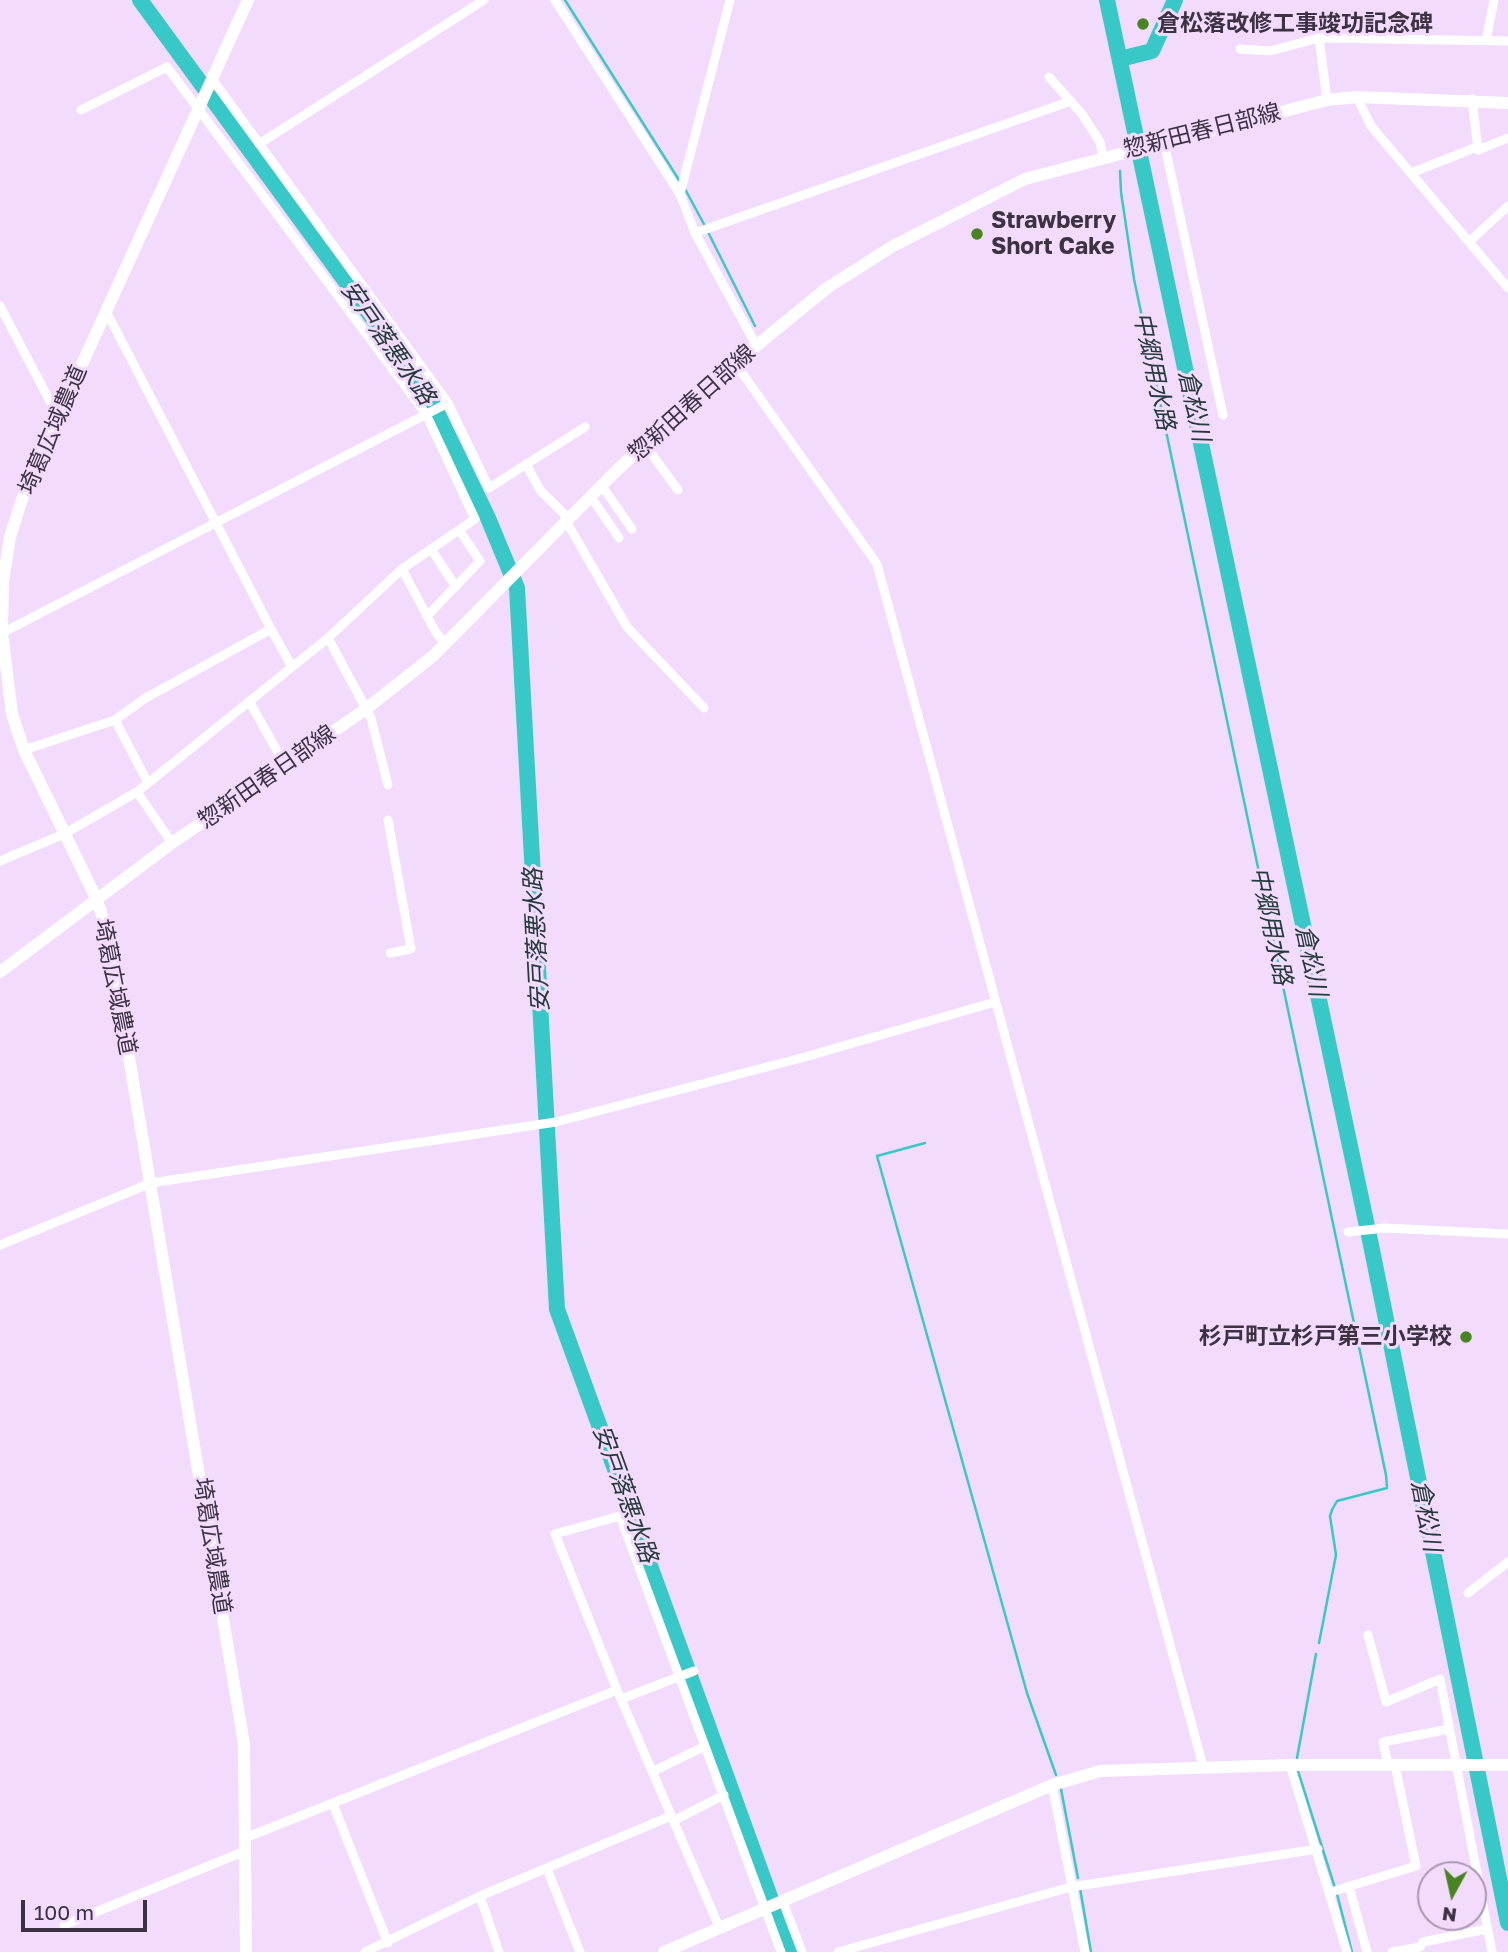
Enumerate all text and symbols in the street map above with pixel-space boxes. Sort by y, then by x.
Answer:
place label: 倉松落改修工事竣功記念碑 [1157,10,1433,38]
marker: 倉松落改修工事竣功記念碑 [1135,16,1151,32]
street label: 惣新田春日部線 [1121,98,1283,164]
place label: Strawberry Short Cake [991,207,1116,261]
marker: Strawberry Short Cake [969,226,985,242]
water label: 安戸落悪水路 [335,276,441,410]
water label: 中郷用水路 [1127,309,1181,433]
street label: 惣新田春日部線 [623,339,761,467]
street label: 埼葛広域農道 [13,361,93,499]
water label: 倉松川 [1172,368,1216,444]
street label: 惣新田春日部線 [193,720,341,834]
water label: 中郷用水路 [1244,864,1298,988]
water label: 安戸落悪水路 [519,867,555,1013]
street label: 埼葛広域農道 [88,917,142,1057]
water label: 倉松川 [1289,923,1333,999]
place label: 杉戸町立杉戸第三小学校 [1199,1323,1452,1351]
marker: 杉戸町立杉戸第三小学校 [1458,1329,1474,1345]
water label: 安戸落悪水路 [587,1421,663,1567]
street label: 埼葛広域農道 [188,1476,236,1616]
water label: 倉松川 [1405,1478,1447,1554]
north arrow [1417,1861,1487,1931]
scale bar [24,1885,150,1929]
text: 100 m [34,1899,94,1925]
text: N [1441,1903,1458,1928]

